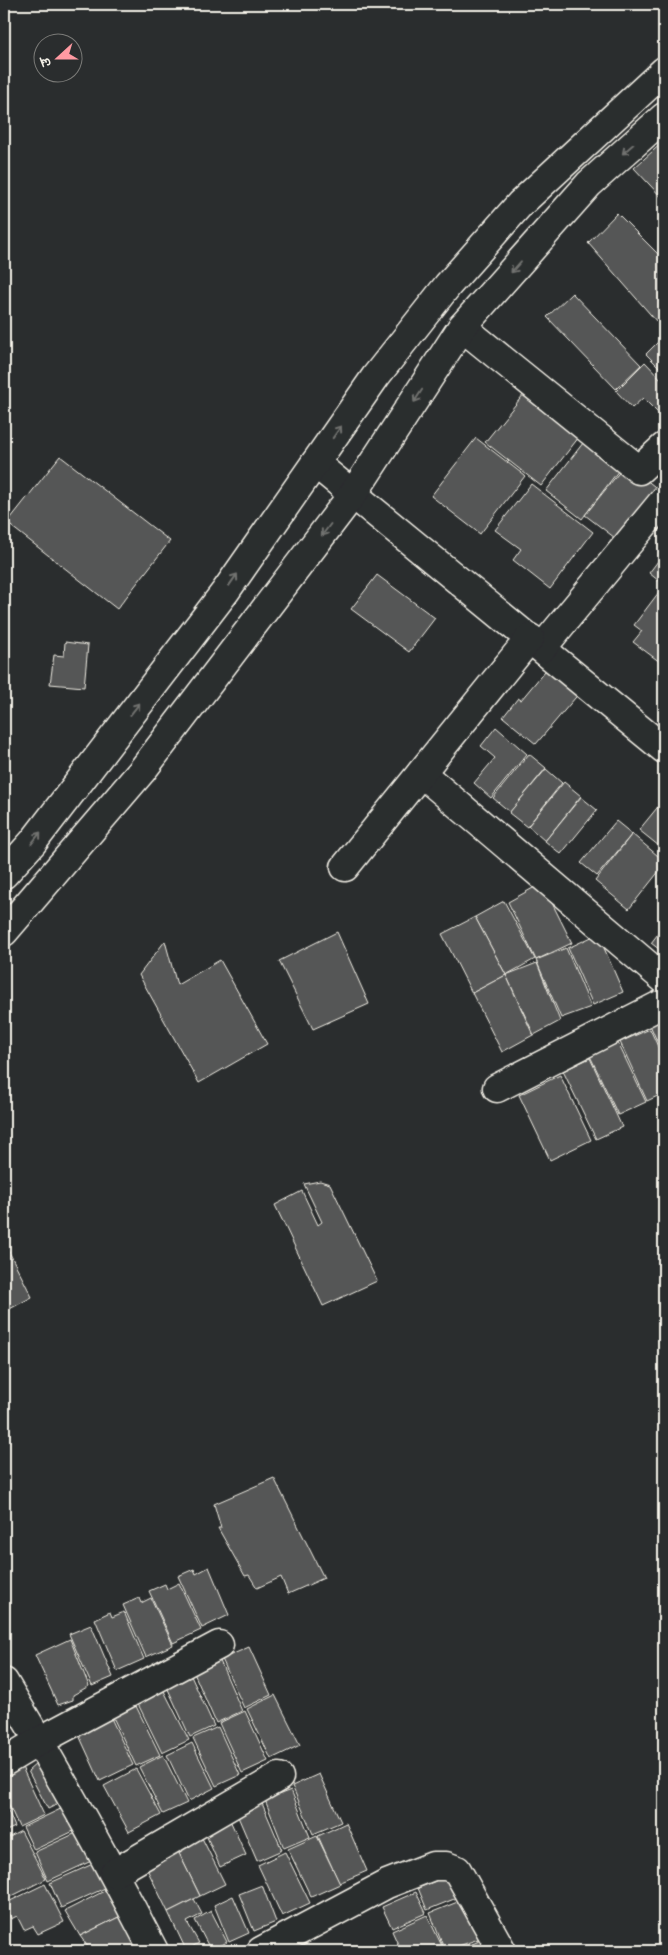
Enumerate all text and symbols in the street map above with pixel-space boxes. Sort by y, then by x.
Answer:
north arrow [32,32,82,82]
text: उ [34,51,59,70]
one-way arrow [621,143,634,155]
one-way arrow [510,260,522,273]
one-way arrow [412,388,422,402]
one-way arrow [332,425,342,439]
one-way arrow [321,523,331,537]
one-way arrow [228,573,239,587]
one-way arrow [130,702,140,716]
one-way arrow [30,831,41,844]

